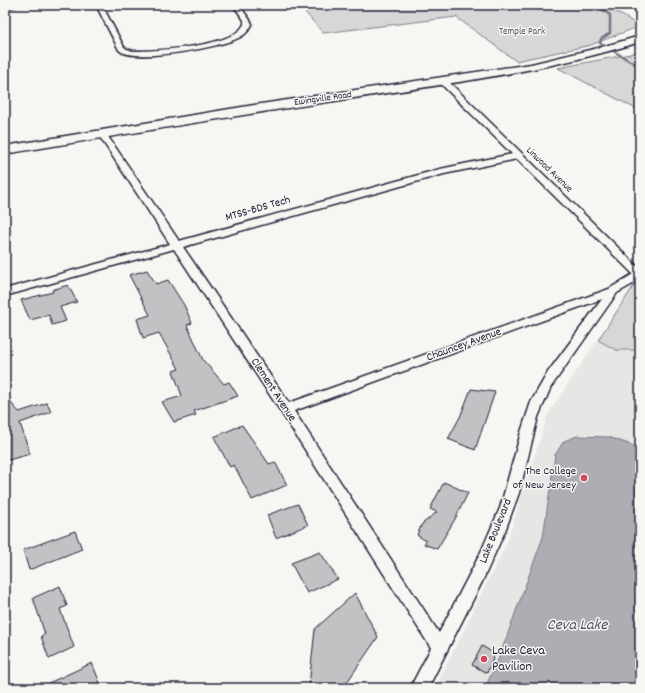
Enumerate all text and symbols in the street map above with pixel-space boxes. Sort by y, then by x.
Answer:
park label: Temple Park [499,25,545,39]
street label: Ewingville Road [293,88,353,110]
street label: Linwood Avenue [522,144,576,196]
street label: MTSS-BDS Tech [224,192,292,226]
street label: Chauncey Avenue [424,324,504,366]
street label: Clement Avenue [246,355,300,425]
place label: The College of New Jersey [513,463,577,494]
marker: The College of New Jersey [579,473,589,483]
street label: Lake Boulevard [475,496,517,566]
water label: Ceva Lake [547,614,608,637]
place label: Lake Ceva Pavilion [492,641,545,677]
marker: Lake Ceva Pavilion [479,654,489,664]

